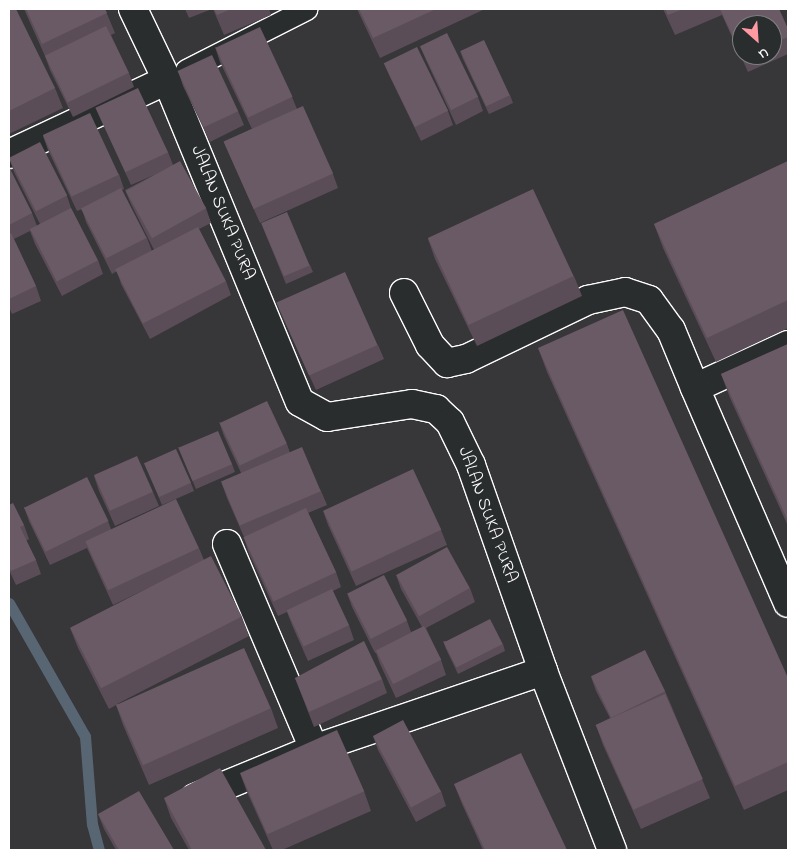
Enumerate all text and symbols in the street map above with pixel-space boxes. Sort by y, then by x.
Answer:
north arrow [732,15,782,65]
text: U [755,42,772,64]
street label: JALAN SUKA PURA [185,143,259,283]
street label: JALAN SUKA PURA [452,444,522,586]

